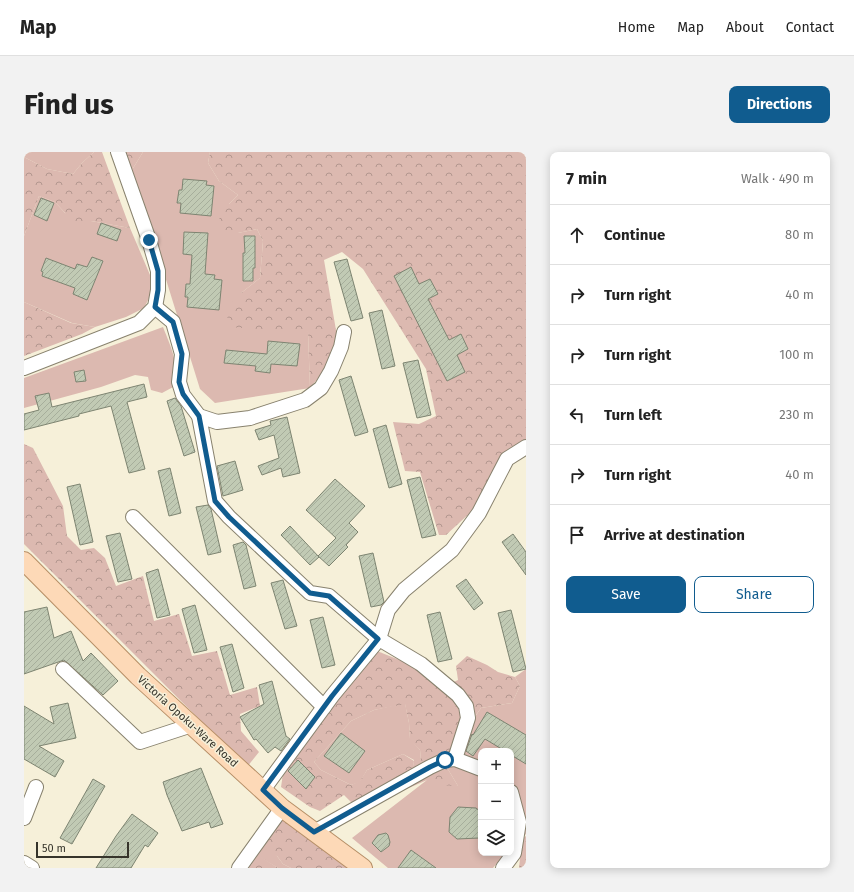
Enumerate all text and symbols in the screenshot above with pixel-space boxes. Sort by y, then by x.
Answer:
text: Map [20,16,57,39]
text: Home [618,19,655,36]
text: Map [677,19,704,36]
text: About [726,19,764,36]
text: Contact [786,19,834,36]
button: Directions [729,86,830,123]
text: Find us [24,88,114,121]
text: 7 min [566,168,607,189]
text: Walk · 490 m [741,171,814,186]
icon: ahead [566,224,588,246]
text: Continue [604,226,665,244]
text: 80 m [785,227,814,242]
route end [140,231,158,249]
icon: right [566,284,588,306]
text: Turn right [604,286,671,304]
text: 40 m [785,287,814,302]
icon: right [566,344,588,366]
text: Turn right [604,346,671,364]
text: 100 m [779,347,814,362]
icon: left [566,404,588,426]
text: Turn left [604,406,662,424]
text: 230 m [779,407,814,422]
icon: right [566,464,588,486]
text: Turn right [604,466,671,484]
text: 40 m [785,467,814,482]
icon: arrive [566,524,588,546]
text: Arrive at destination [604,526,745,544]
button: Save [566,576,686,613]
button: Share [694,576,814,613]
street label: Victoria Opoku-Ware Road [135,673,241,770]
map controls [478,748,514,856]
button: + [478,748,514,784]
route start [436,751,454,769]
button: − [478,784,514,820]
button: layers [478,820,514,856]
scale bar [36,840,129,859]
text: 50 m [42,842,66,855]

